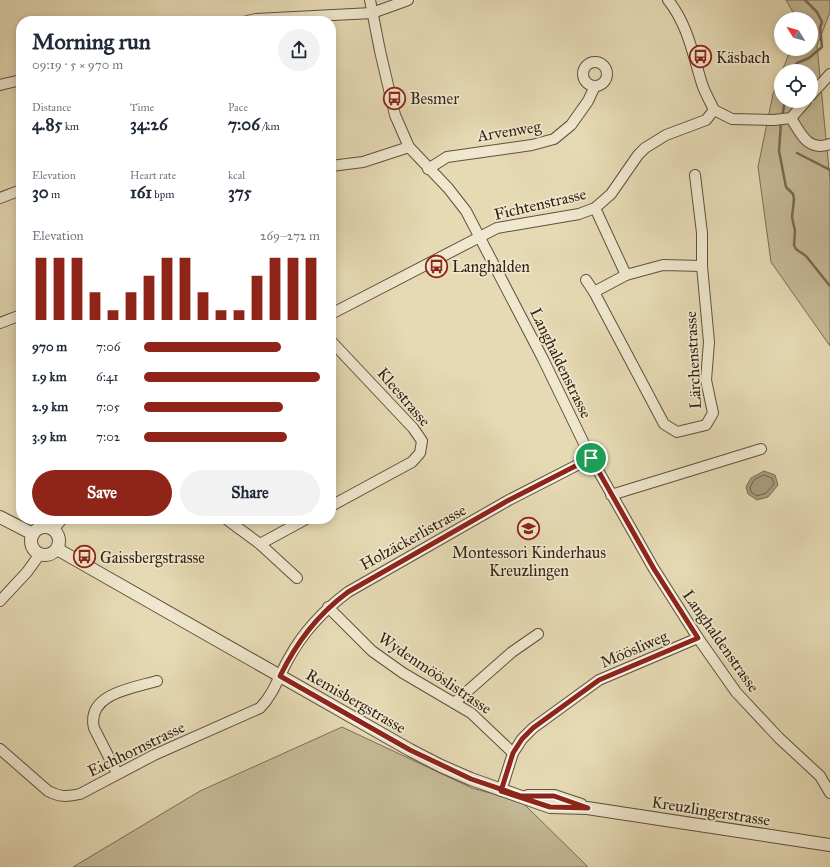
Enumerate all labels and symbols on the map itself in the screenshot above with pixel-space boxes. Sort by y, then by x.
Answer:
north arrow [774,12,818,56]
bus stop icon: Käsbach [688,44,714,70]
place label: Käsbach [716,48,770,67]
bus stop icon: Besmer [382,85,408,111]
place label: Besmer [410,89,459,108]
street label: Arvenweg [475,117,543,147]
street label: Fichtenstrasse [492,184,588,224]
bus stop icon: Langhalden [423,253,449,279]
place label: Langhalden [452,257,530,277]
street label: Langhaldenstrasse [525,305,596,422]
street label: Lärchenstrasse [681,310,705,409]
street label: Kleestrasse [373,364,435,430]
pin [574,441,608,475]
street label: Holzäckerlistrasse [357,500,470,574]
school or university icon: Montessori Kinderhaus Kreuzlingen [516,515,542,541]
place label: Montessori Kinderhaus Kreuzlingen [452,543,606,581]
bus stop icon: Gaissbergstrasse [72,544,98,570]
place label: Gaissbergstrasse [100,548,205,568]
street label: Langhaldenstrasse [678,586,764,697]
street label: Möösliweg [597,626,672,673]
street label: Wydenmööslistrasse [375,628,496,718]
street label: Remisbergstrasse [302,665,410,738]
street label: Eichhornstrasse [84,717,188,781]
street label: Kreuzlingerstrasse [650,792,772,831]

